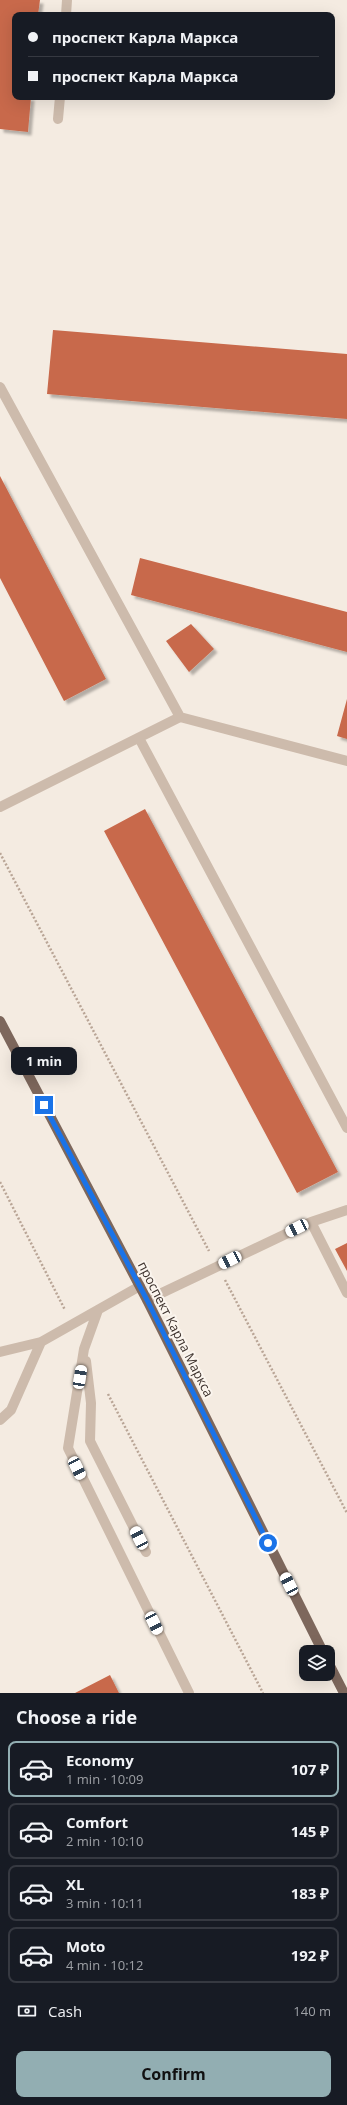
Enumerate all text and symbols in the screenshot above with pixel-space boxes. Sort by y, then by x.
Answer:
text: проспект Карла Маркса [52,27,238,47]
text: проспект Карла Маркса [52,66,238,86]
callout: 1 min [11,1047,77,1075]
text: 1 min [26,1052,62,1070]
route end [35,1096,53,1114]
car [284,1217,310,1239]
car [217,1249,243,1271]
street label: проспект Карла Маркса [134,1258,218,1400]
car [72,1364,88,1390]
car [66,1455,88,1481]
car [128,1525,150,1551]
route start [259,1534,277,1552]
car [278,1571,300,1597]
car [143,1610,165,1636]
map controls [299,1645,335,1681]
button: layers [299,1645,335,1681]
text: Choose a ride [16,1705,137,1729]
text: Economy [66,1750,134,1770]
icon: car [18,1751,54,1787]
text: 107 ₽ [291,1759,329,1779]
text: 1 min · 10:09 [66,1770,143,1788]
text: Comfort [66,1812,128,1832]
icon: car [18,1813,54,1849]
text: 145 ₽ [291,1821,329,1841]
text: 2 min · 10:10 [66,1832,143,1850]
text: XL [66,1874,84,1894]
icon: car [18,1875,54,1911]
text: 183 ₽ [291,1883,329,1903]
text: 3 min · 10:11 [66,1894,143,1912]
text: Moto [66,1936,105,1956]
icon: car [18,1937,54,1973]
text: 192 ₽ [291,1945,329,1965]
text: 4 min · 10:12 [66,1956,143,1974]
icon: cash [16,2000,38,2022]
text: Cash [48,2001,82,2021]
text: 140 m [293,2002,331,2020]
button: Confirm [16,2051,331,2097]

